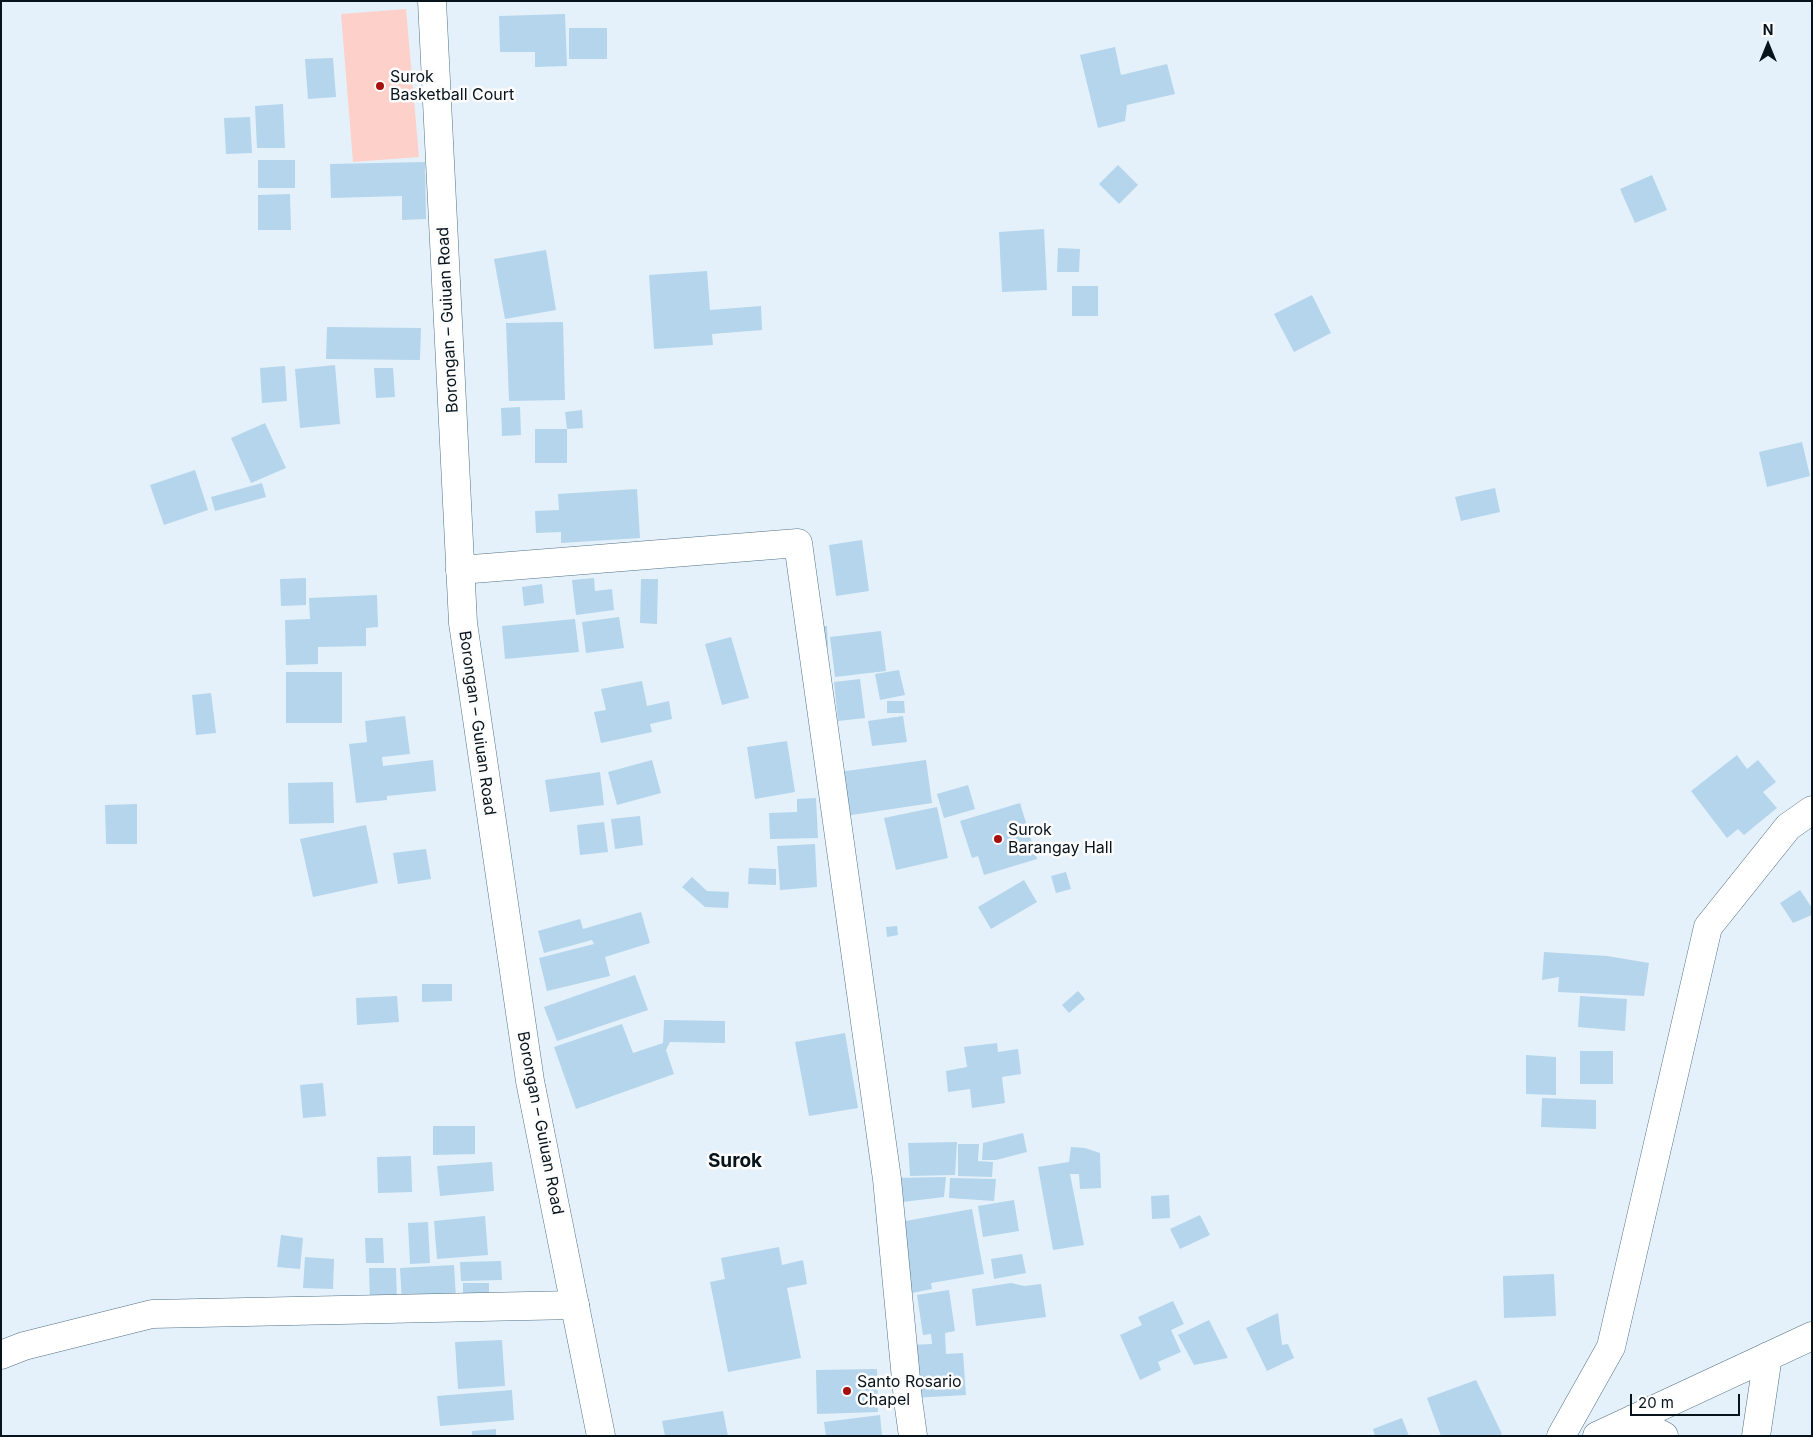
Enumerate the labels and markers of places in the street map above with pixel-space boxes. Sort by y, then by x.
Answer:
place label: Surok Basketball Court [390,67,514,105]
marker: Surok Basketball Court [374,80,386,92]
place label: Surok Barangay Hall [1008,820,1113,858]
marker: Surok Barangay Hall [992,833,1004,845]
place label: Santo Rosario Chapel [857,1372,962,1410]
marker: Santo Rosario Chapel [841,1385,853,1397]

